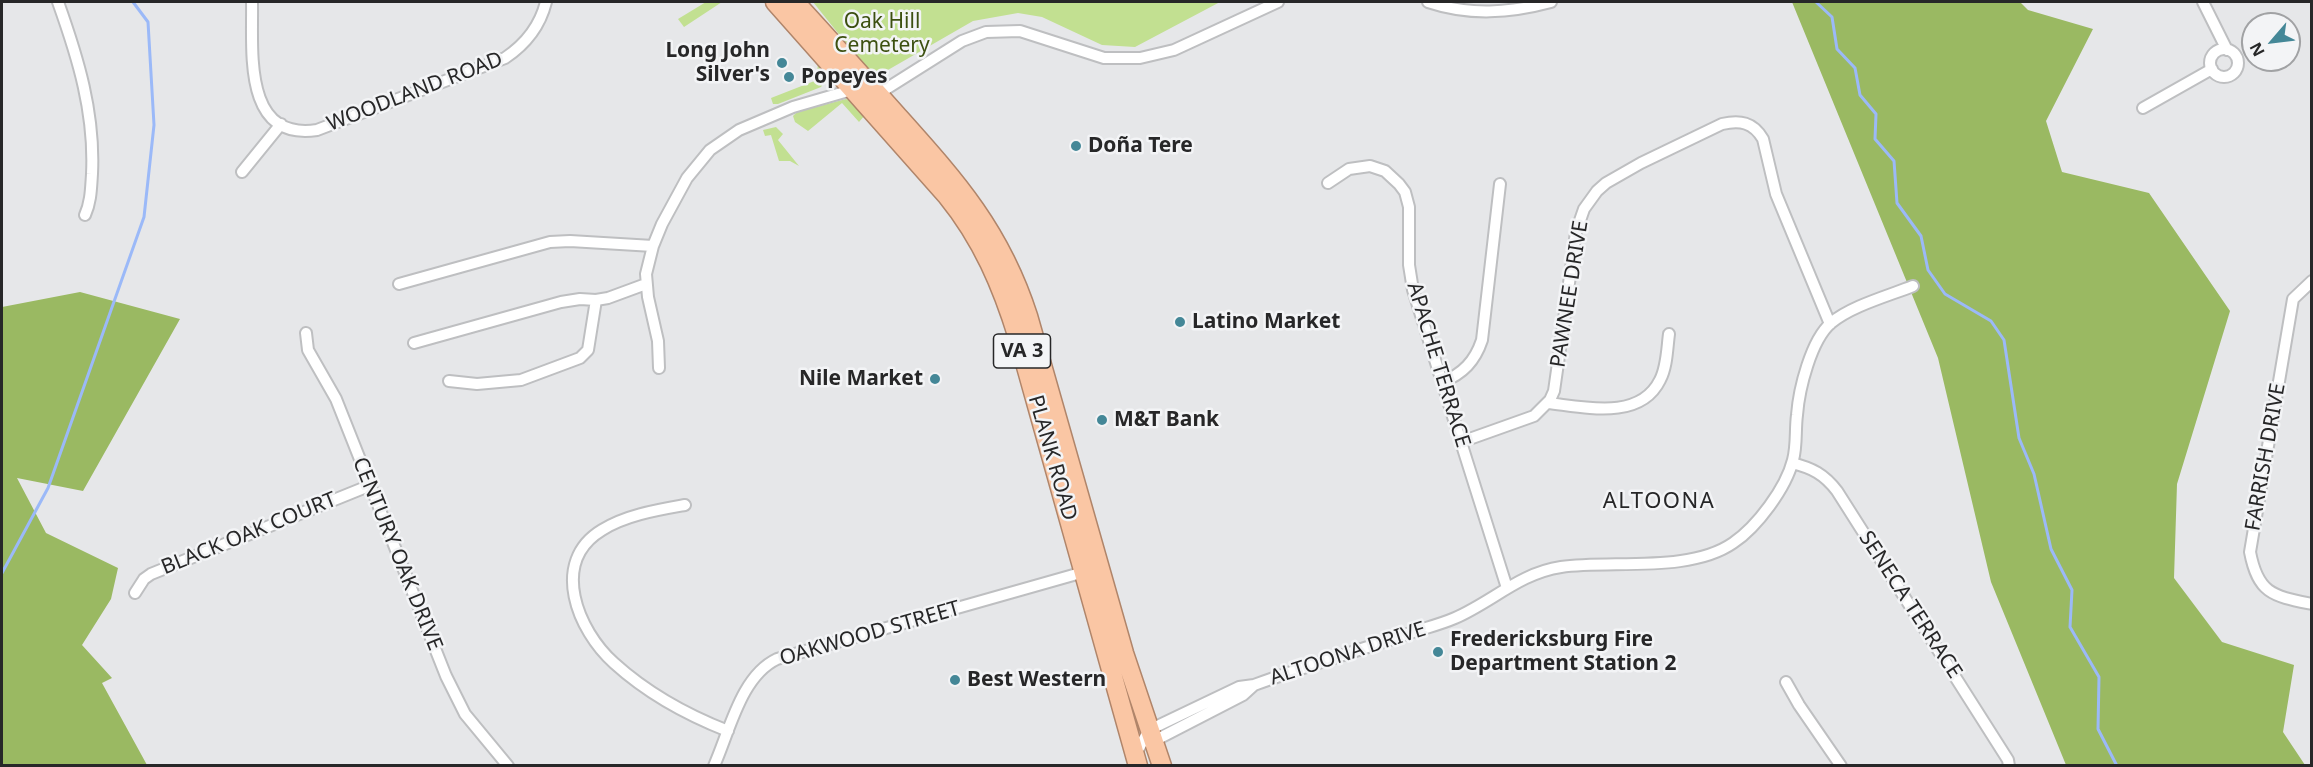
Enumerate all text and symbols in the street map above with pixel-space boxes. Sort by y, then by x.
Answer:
park label: Oak Hill Cemetery [834,9,930,59]
north arrow [2241,12,2301,72]
place label: Long John Silver's [665,38,770,88]
text: N [2244,39,2270,60]
street label: WOODLAND ROAD [323,47,507,137]
marker: Long John Silver's [775,56,789,70]
place label: Popeyes [801,64,888,90]
marker: Popeyes [782,70,796,84]
place label: Doña Tere [1088,133,1193,159]
marker: Doña Tere [1069,139,1083,153]
street label: PAWNEE DRIVE [1546,219,1594,369]
street label: APACHE TERRACE [1401,279,1475,451]
place label: Latino Market [1192,309,1340,335]
marker: Latino Market [1173,315,1187,329]
road number: VA 3 [994,334,1050,368]
place label: Nile Market [799,366,923,392]
marker: Nile Market [928,372,942,386]
street label: FARRISH DRIVE [2241,381,2291,533]
street label: PLANK ROAD [1022,392,1082,524]
place label: M&T Bank [1114,407,1219,433]
marker: M&T Bank [1095,413,1109,427]
street label: CENTURY OAK DRIVE [347,454,447,654]
street label: BLACK OAK COURT [158,487,340,581]
district label: ALTOONA [1603,489,1715,515]
street label: SENECA TERRACE [1853,527,1967,683]
street label: OAKWOOD STREET [777,596,963,672]
street label: ALTOONA DRIVE [1267,617,1429,691]
place label: Fredericksburg Fire Department Station 2 [1450,627,1676,677]
marker: Fredericksburg Fire Department Station 2 [1431,645,1445,659]
place label: Best Western [967,667,1106,693]
marker: Best Western [948,673,962,687]

